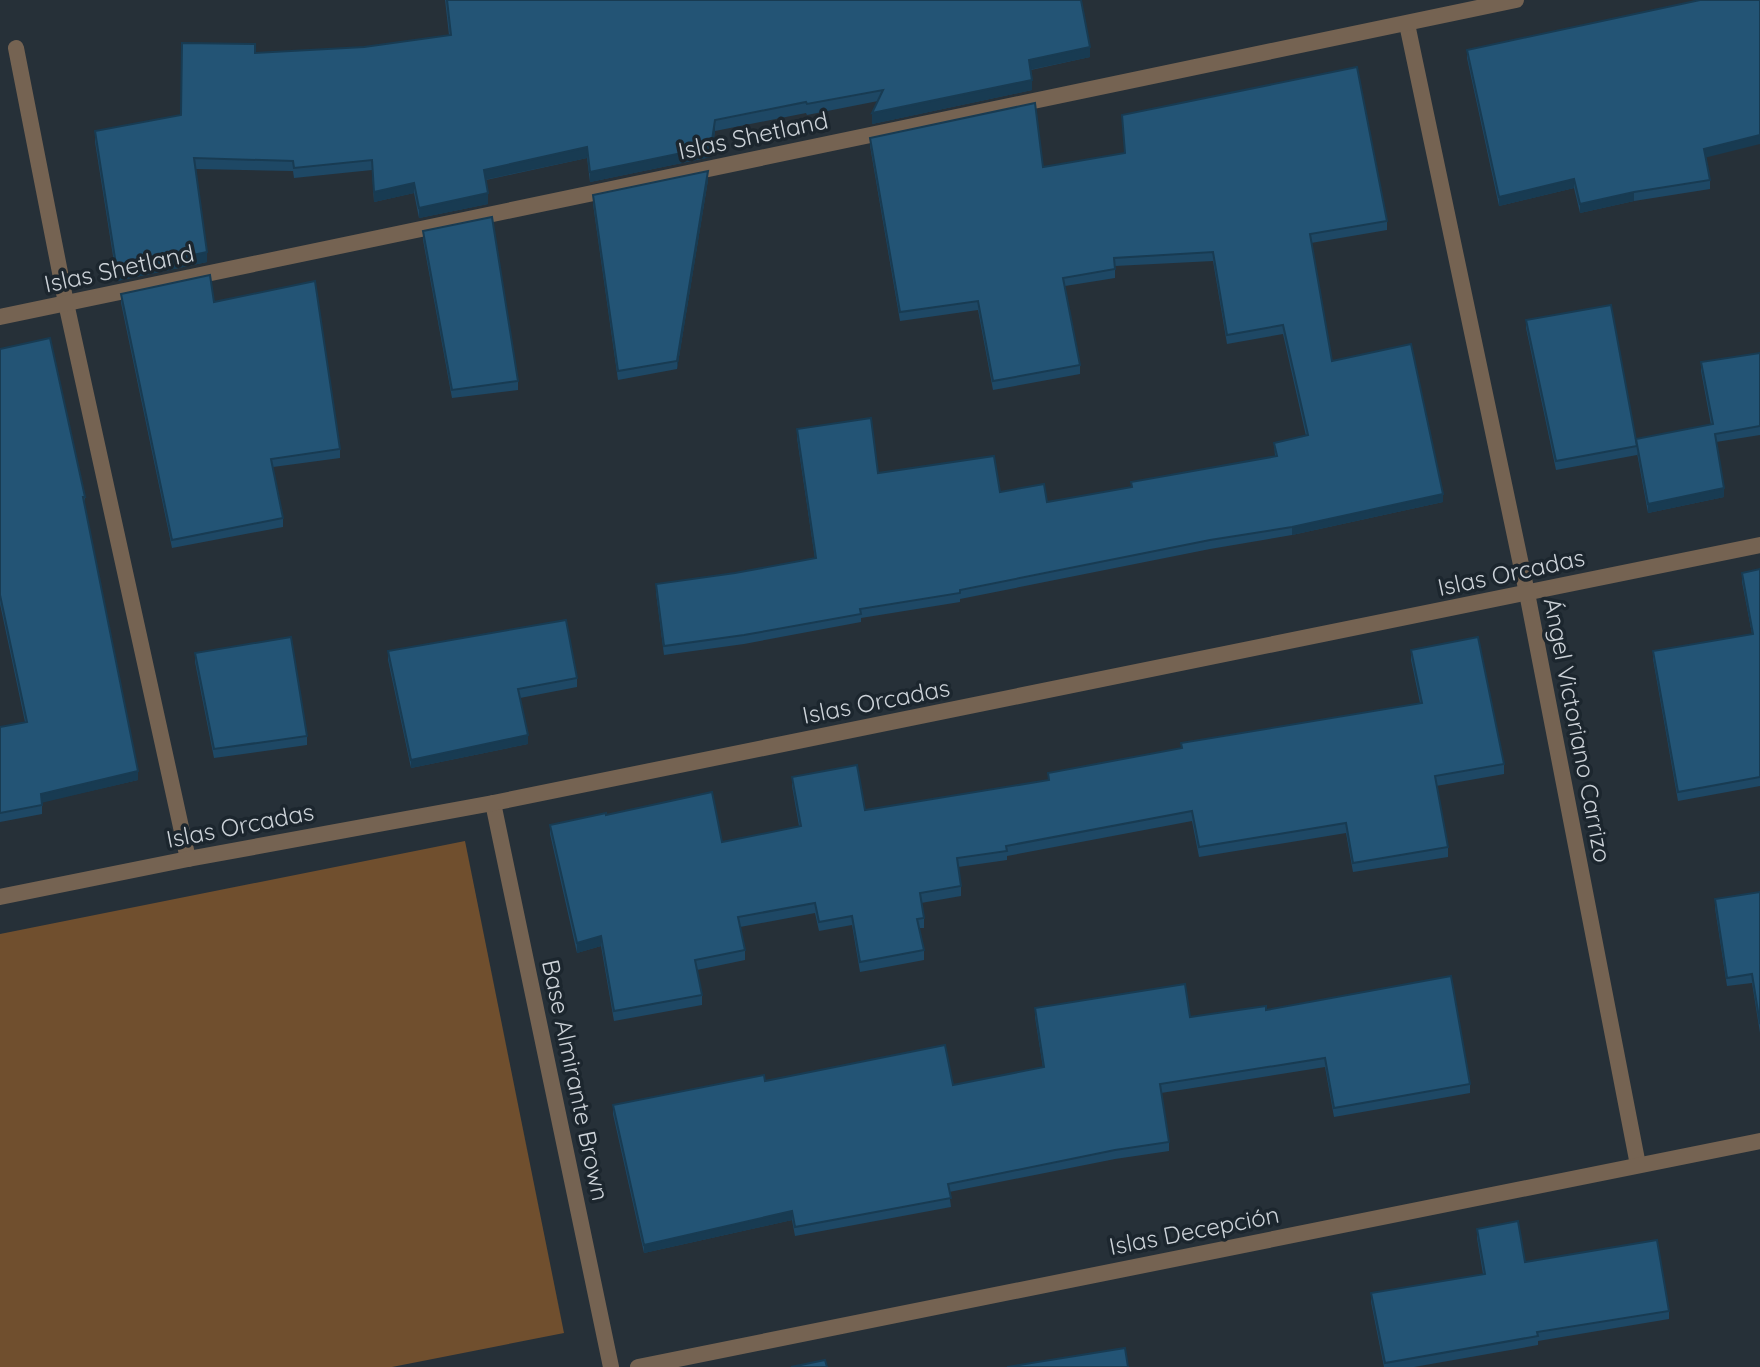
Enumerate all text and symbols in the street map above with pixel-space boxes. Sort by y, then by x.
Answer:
street label: Islas Shetland [675,104,831,166]
street label: Islas Shetland [41,237,197,299]
street label: Islas Orcadas [1435,542,1587,602]
street label: Ángel Victoriano Carrizo [1538,595,1618,865]
street label: Islas Orcadas [800,672,952,730]
street label: Islas Orcadas [164,796,316,854]
street label: Base Almirante Brown [536,957,616,1203]
street label: Islas Decepción [1106,1199,1282,1261]

